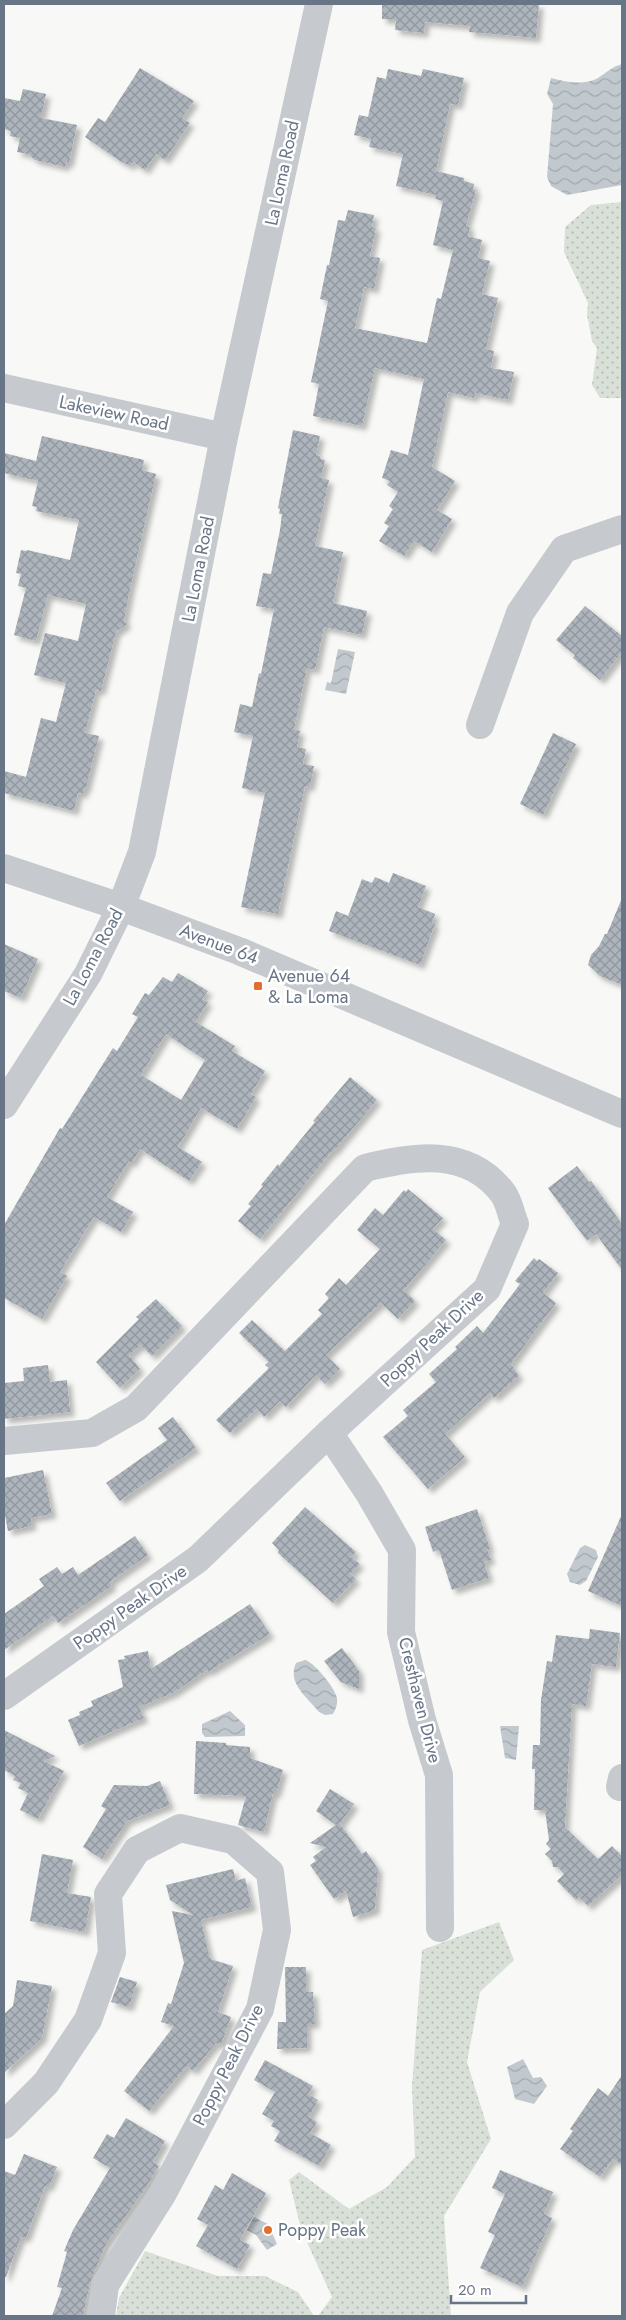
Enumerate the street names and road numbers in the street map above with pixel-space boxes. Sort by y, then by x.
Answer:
street label: La Loma Road [258,118,306,228]
street label: Lakeview Road [57,389,171,437]
street label: La Loma Road [175,514,221,624]
street label: La Loma Road [56,904,130,1010]
street label: Avenue 64 [176,917,262,971]
street label: Poppy Peak Drive [374,1283,490,1393]
street label: Poppy Peak Drive [68,1558,192,1656]
street label: Cresthaven Drive [392,1634,448,1766]
street label: Poppy Peak Drive [186,2000,270,2130]

